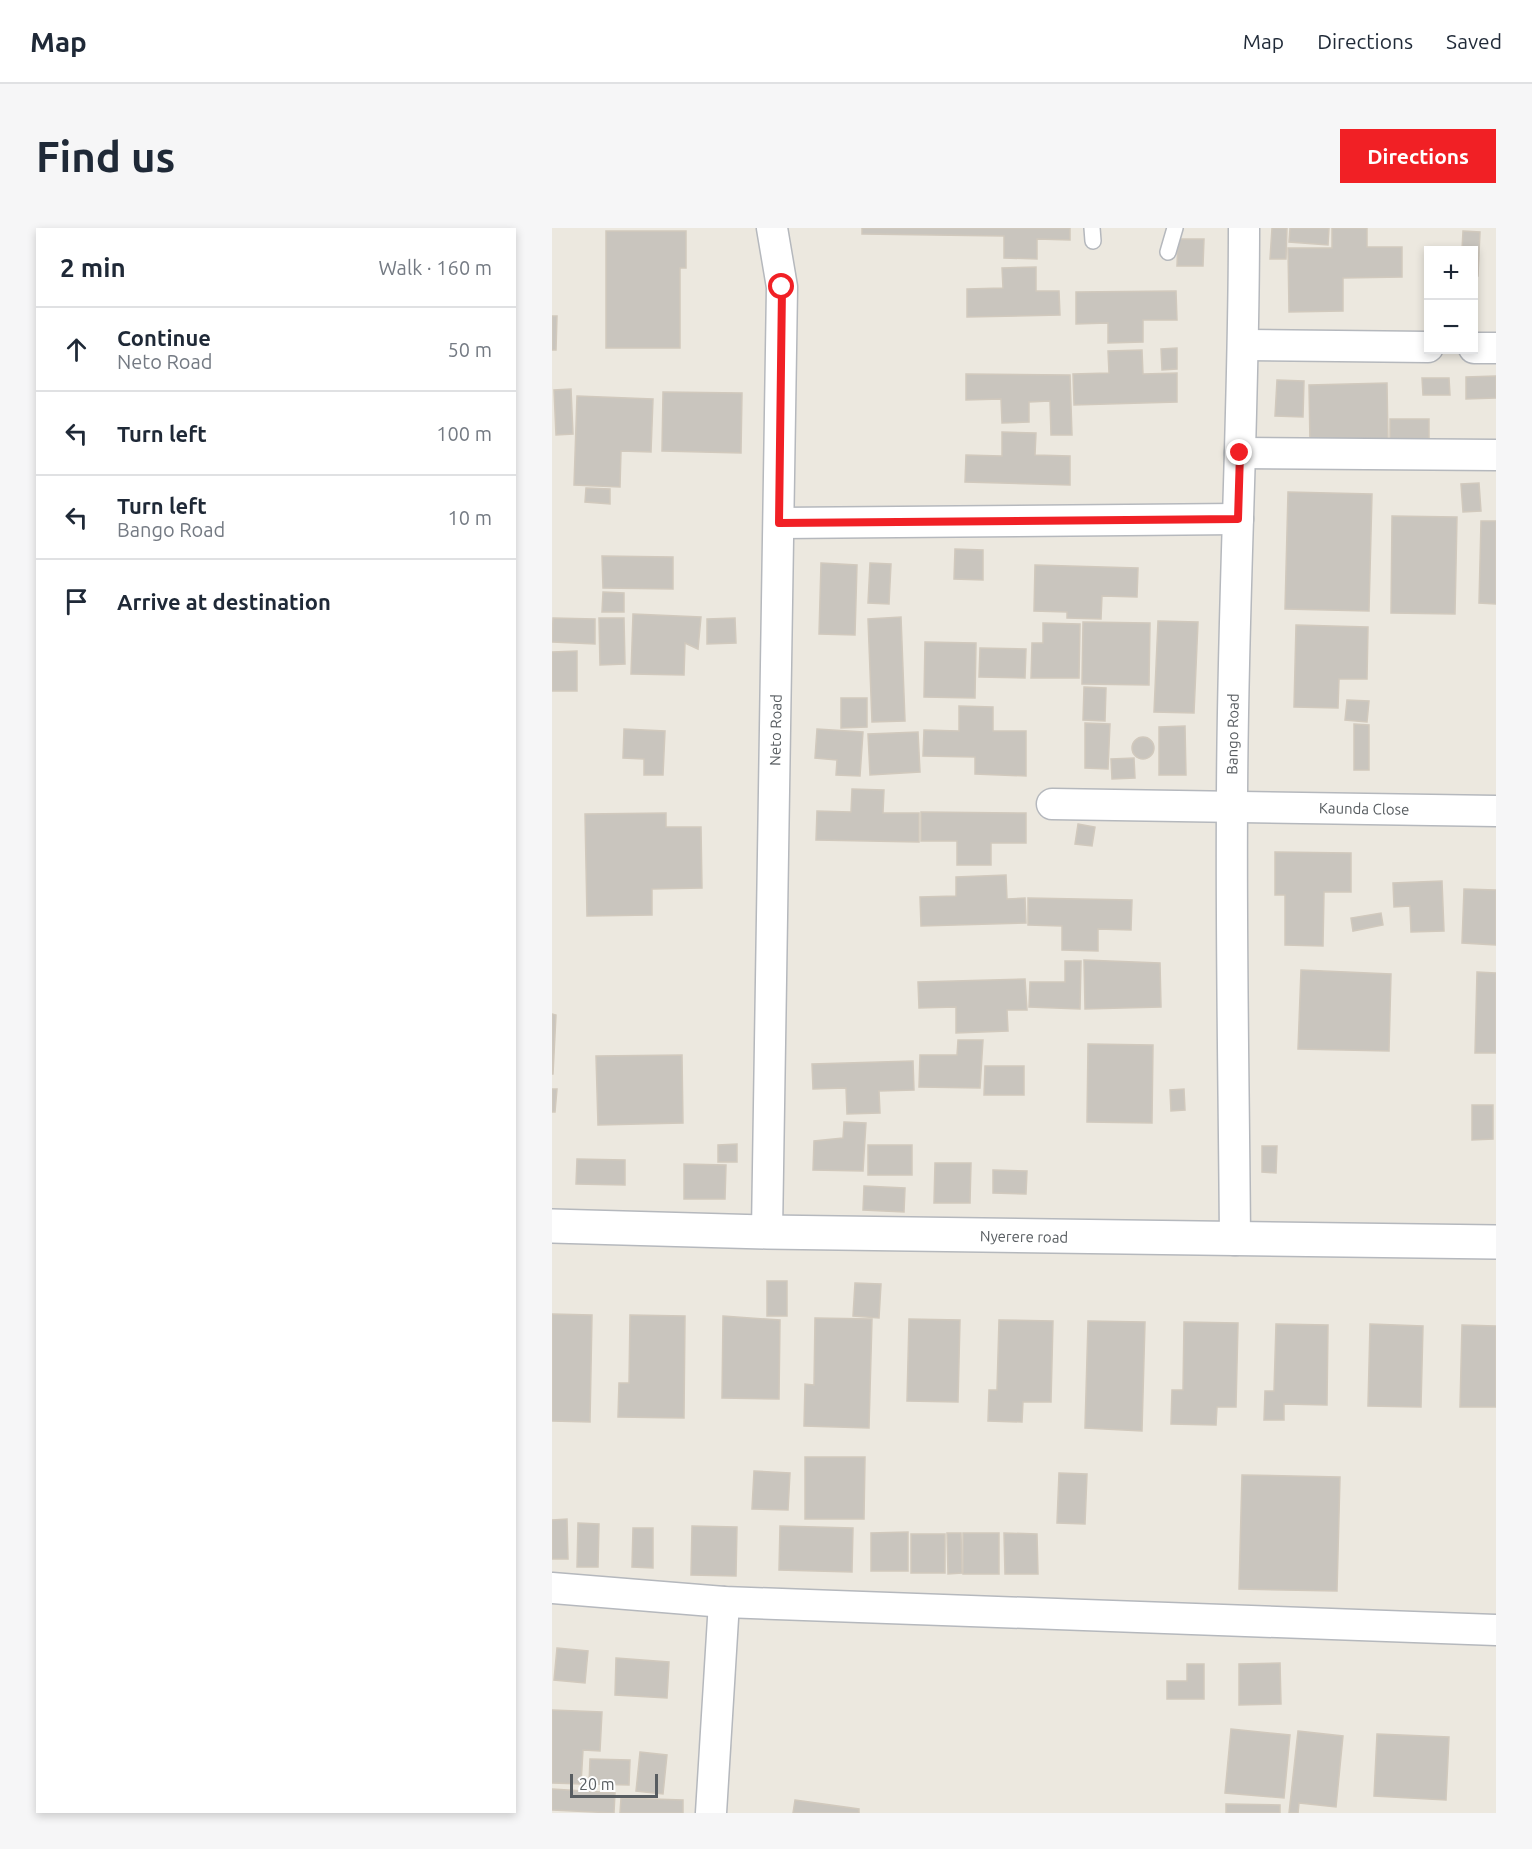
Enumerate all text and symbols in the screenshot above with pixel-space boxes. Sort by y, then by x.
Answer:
text: Map [30,26,87,57]
text: Map [1243,29,1284,53]
text: Directions [1317,29,1413,53]
text: Saved [1446,29,1502,53]
button: Directions [1340,129,1496,183]
text: Find us [36,133,175,180]
map controls [1424,246,1478,354]
button: + [1424,246,1478,300]
text: 2 min [60,253,126,282]
text: Walk · 160 m [379,256,492,279]
route start [768,273,794,299]
button: − [1424,300,1478,354]
text: Continue [117,325,211,350]
icon: ahead [60,333,93,366]
text: 50 m [448,338,492,361]
text: Neto Road [117,350,213,373]
icon: left [60,417,93,450]
text: Turn left [117,421,207,446]
text: 100 m [436,422,492,445]
route end [1226,439,1252,465]
text: Turn left [117,493,207,518]
icon: left [60,501,93,534]
text: 10 m [448,506,492,529]
text: Bango Road [117,518,225,541]
icon: arrive [60,585,93,618]
text: Arrive at destination [117,589,331,614]
street label: Bango Road [1223,693,1242,775]
street label: Neto Road [766,694,785,766]
street label: Kaunda Close [1319,799,1409,818]
street label: Nyerere road [980,1227,1068,1246]
scale bar [570,1771,658,1798]
text: 20 m [579,1775,615,1793]

